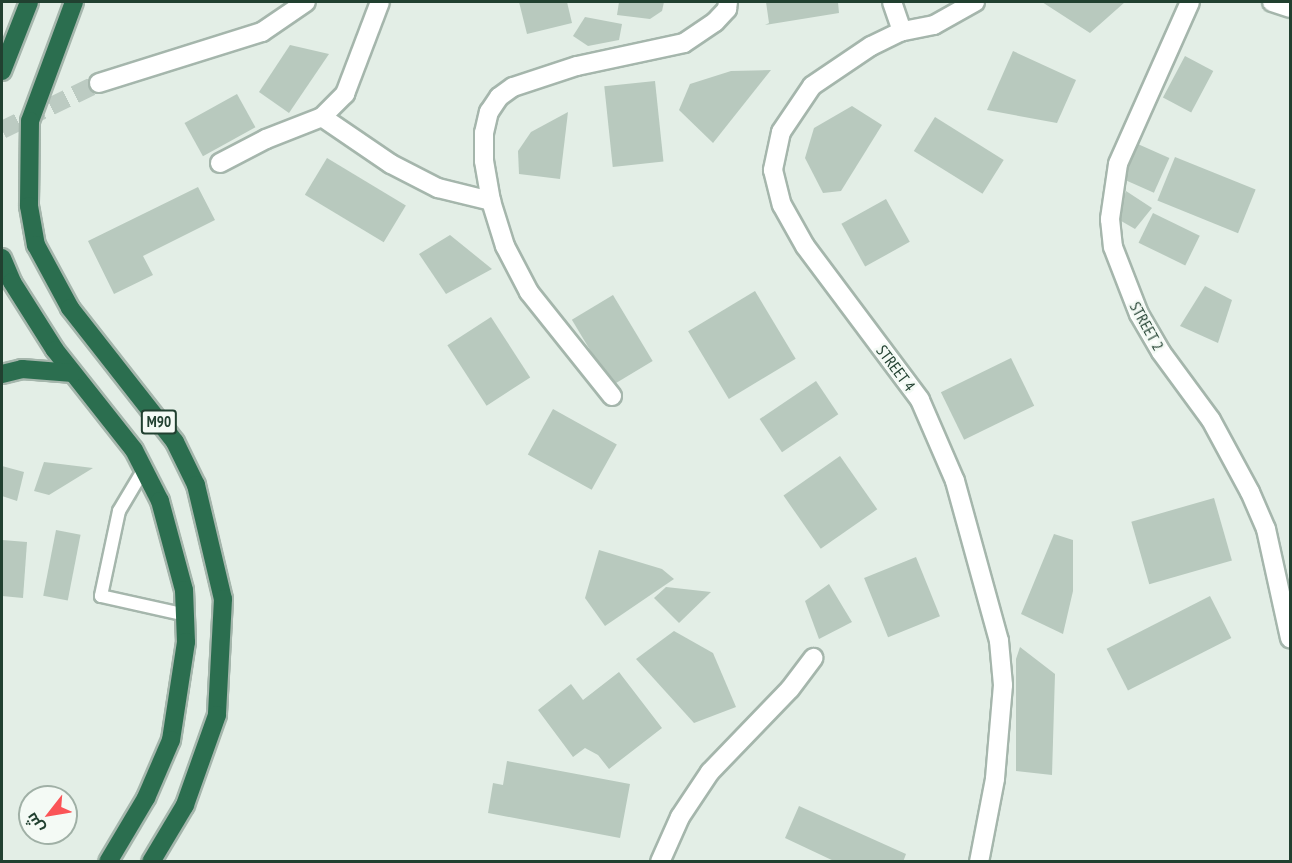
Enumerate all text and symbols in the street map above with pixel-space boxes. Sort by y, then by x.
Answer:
street label: STREET 2 [1126,298,1168,354]
street label: STREET 4 [872,341,920,395]
road number: M90 [140,410,178,434]
north arrow [18,785,78,845]
text: ش [20,809,48,837]

